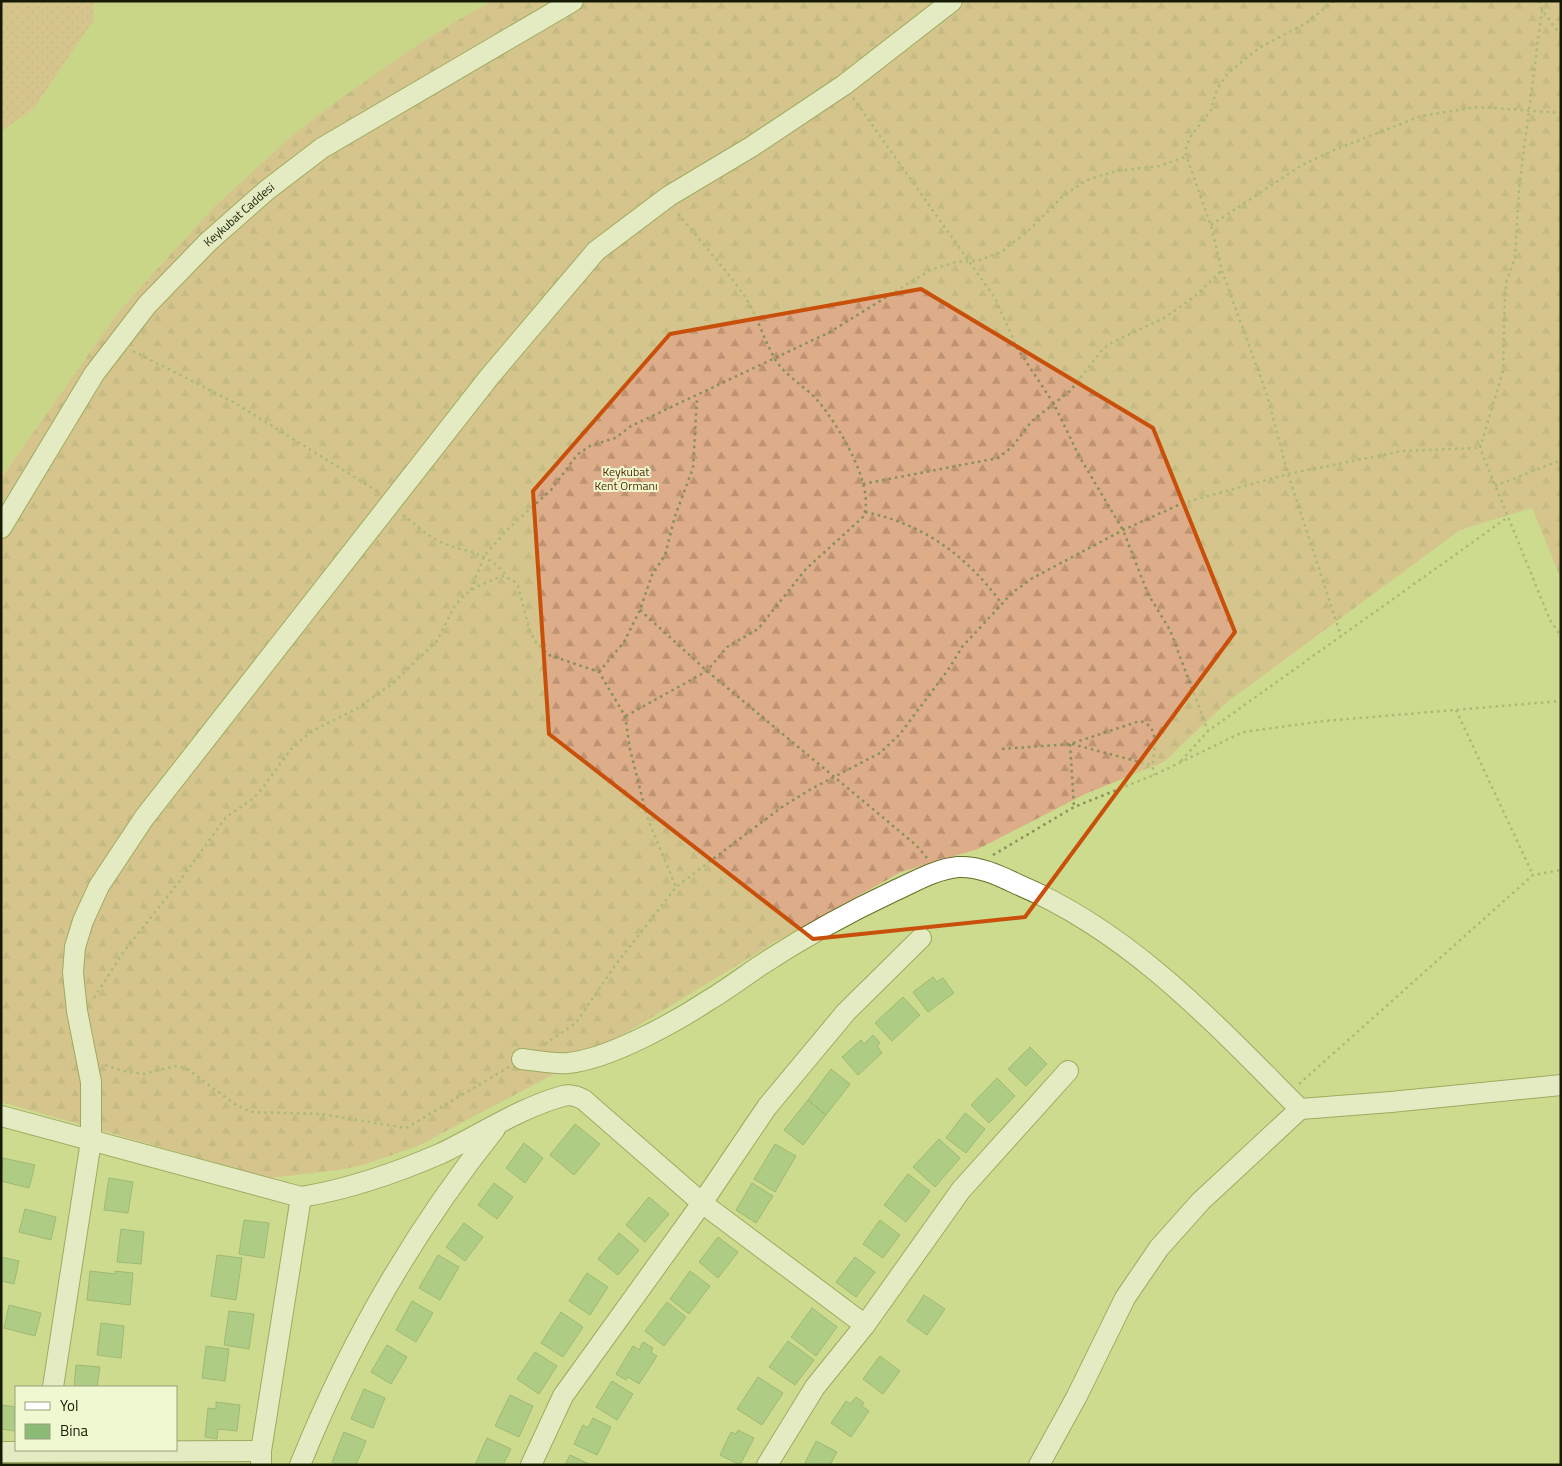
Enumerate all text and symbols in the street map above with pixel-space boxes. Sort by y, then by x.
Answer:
street label: Keykubat Caddesi [199,178,278,251]
park label: Keykubat Kent Ormanı [594,462,658,495]
legend [15,1386,178,1451]
text: Yol [60,1394,78,1417]
text: Bina [60,1419,89,1442]

